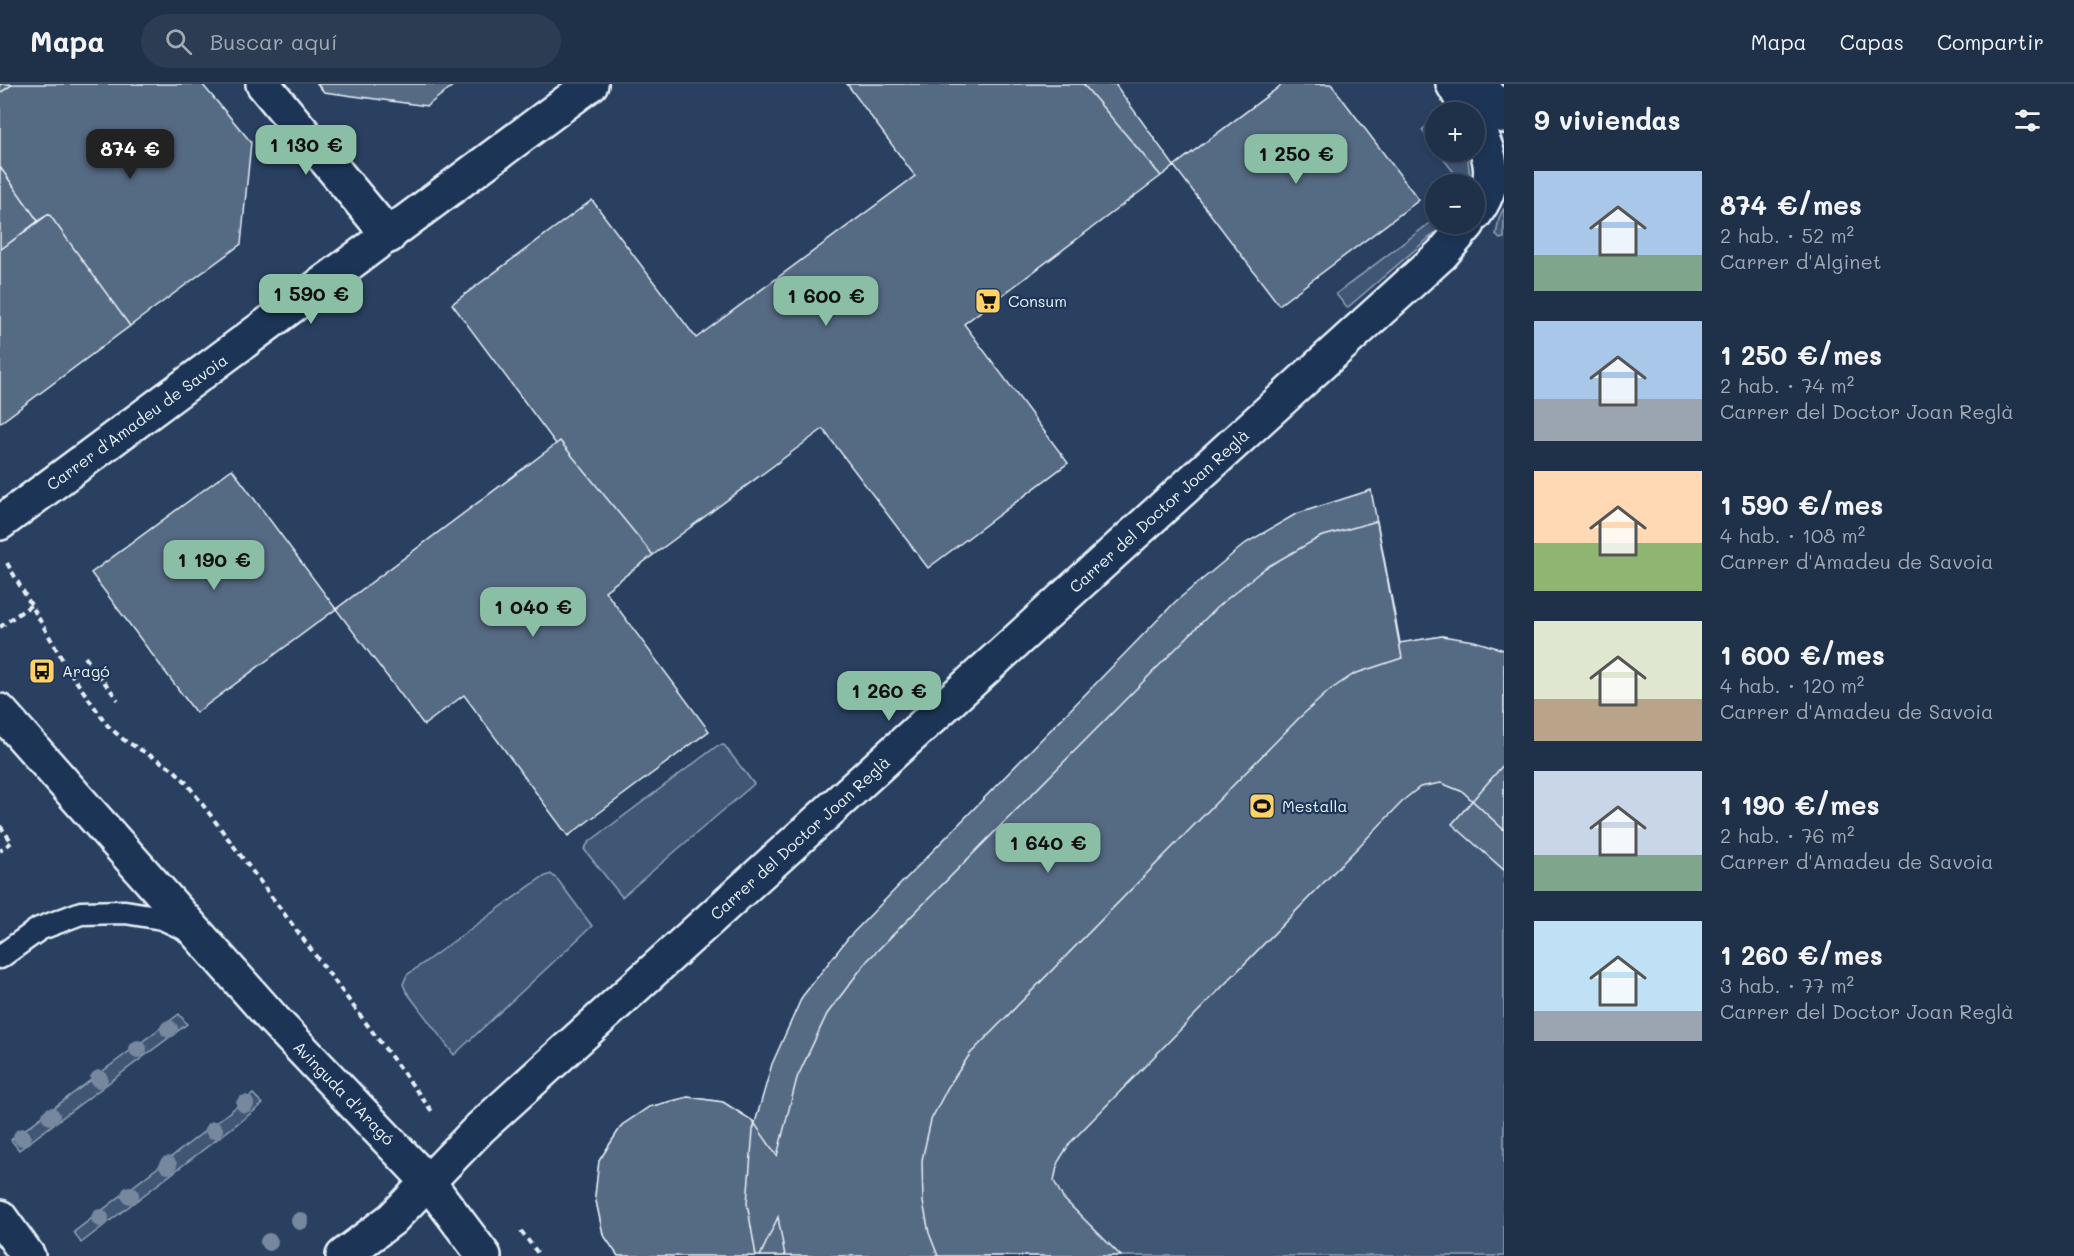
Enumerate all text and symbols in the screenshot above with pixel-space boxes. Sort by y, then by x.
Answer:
search box [141,14,561,68]
text: Mapa [30,23,105,59]
icon: search [162,25,195,58]
text: Buscar aquí [210,27,338,56]
text: Mapa [1751,28,1807,55]
text: Capas [1840,28,1904,55]
text: Compartir [1937,28,2044,55]
map controls [1425,102,1485,234]
button: + [1425,102,1485,162]
text: 9 viviendas [1534,103,1681,137]
icon: filters [2011,104,2044,137]
pin: 1 130 € [251,125,361,176]
pin: 874 € [88,129,172,180]
text: 1 130 € [269,131,343,157]
pin: 1 250 € [1241,134,1351,185]
text: 874 € [100,135,160,161]
text: 1 250 € [1258,140,1334,166]
button: − [1425,174,1485,234]
text: 874 €/mes [1720,188,1862,222]
icon: home [1582,195,1654,267]
text: 2 hab. · 52 m² [1720,222,1854,248]
text: Carrer d'Alginet [1720,248,1882,274]
pin: 1 590 € [256,274,366,325]
pin: 1 600 € [771,276,881,327]
text: 1 590 € [273,280,349,306]
text: 1 600 € [787,282,865,308]
supermarket icon: Consum [973,286,1003,316]
place label: Consum [1008,290,1067,311]
text: 1 250 €/mes [1720,338,1882,372]
icon: home [1582,345,1654,417]
street label: Carrer d'Amadeu de Savoia [42,349,231,494]
text: 2 hab. · 74 m² [1720,372,1854,398]
text: Carrer del Doctor Joan Reglà [1720,398,2014,424]
street label: Carrer del Doctor Joan Reglà [1064,424,1253,597]
text: 1 590 €/mes [1720,488,1883,522]
icon: home [1582,495,1654,567]
text: 4 hab. · 108 m² [1720,522,1865,548]
pin: 1 190 € [159,540,269,591]
text: 1 190 € [177,546,251,572]
text: Carrer d'Amadeu de Savoia [1720,548,1994,574]
pin: 1 040 € [478,587,588,638]
text: 1 040 € [494,593,572,619]
text: 1 600 €/mes [1720,638,1885,672]
icon: home [1582,645,1654,717]
bus stop icon: Aragó [27,656,57,686]
place label: Aragó [62,660,110,681]
pin: 1 260 € [834,671,944,722]
text: 4 hab. · 120 m² [1720,672,1864,698]
text: 1 260 € [851,677,927,703]
text: Carrer d'Amadeu de Savoia [1720,698,1994,724]
street label: Carrer del Doctor Joan Reglà [705,751,894,924]
text: 1 190 €/mes [1720,788,1880,822]
sports icon: Mestalla [1247,791,1277,821]
place label: Mestalla [1282,795,1347,816]
icon: home [1582,795,1654,867]
text: 2 hab. · 76 m² [1720,822,1855,848]
pin: 1 640 € [993,823,1103,874]
text: 1 640 € [1009,829,1087,855]
text: Carrer d'Amadeu de Savoia [1720,848,1994,874]
text: 1 260 €/mes [1720,938,1883,972]
icon: home [1582,945,1654,1017]
text: 3 hab. · 77 m² [1720,972,1854,998]
text: Carrer del Doctor Joan Reglà [1720,998,2014,1024]
street label: Avinguda d'Aragó [289,1036,399,1149]

